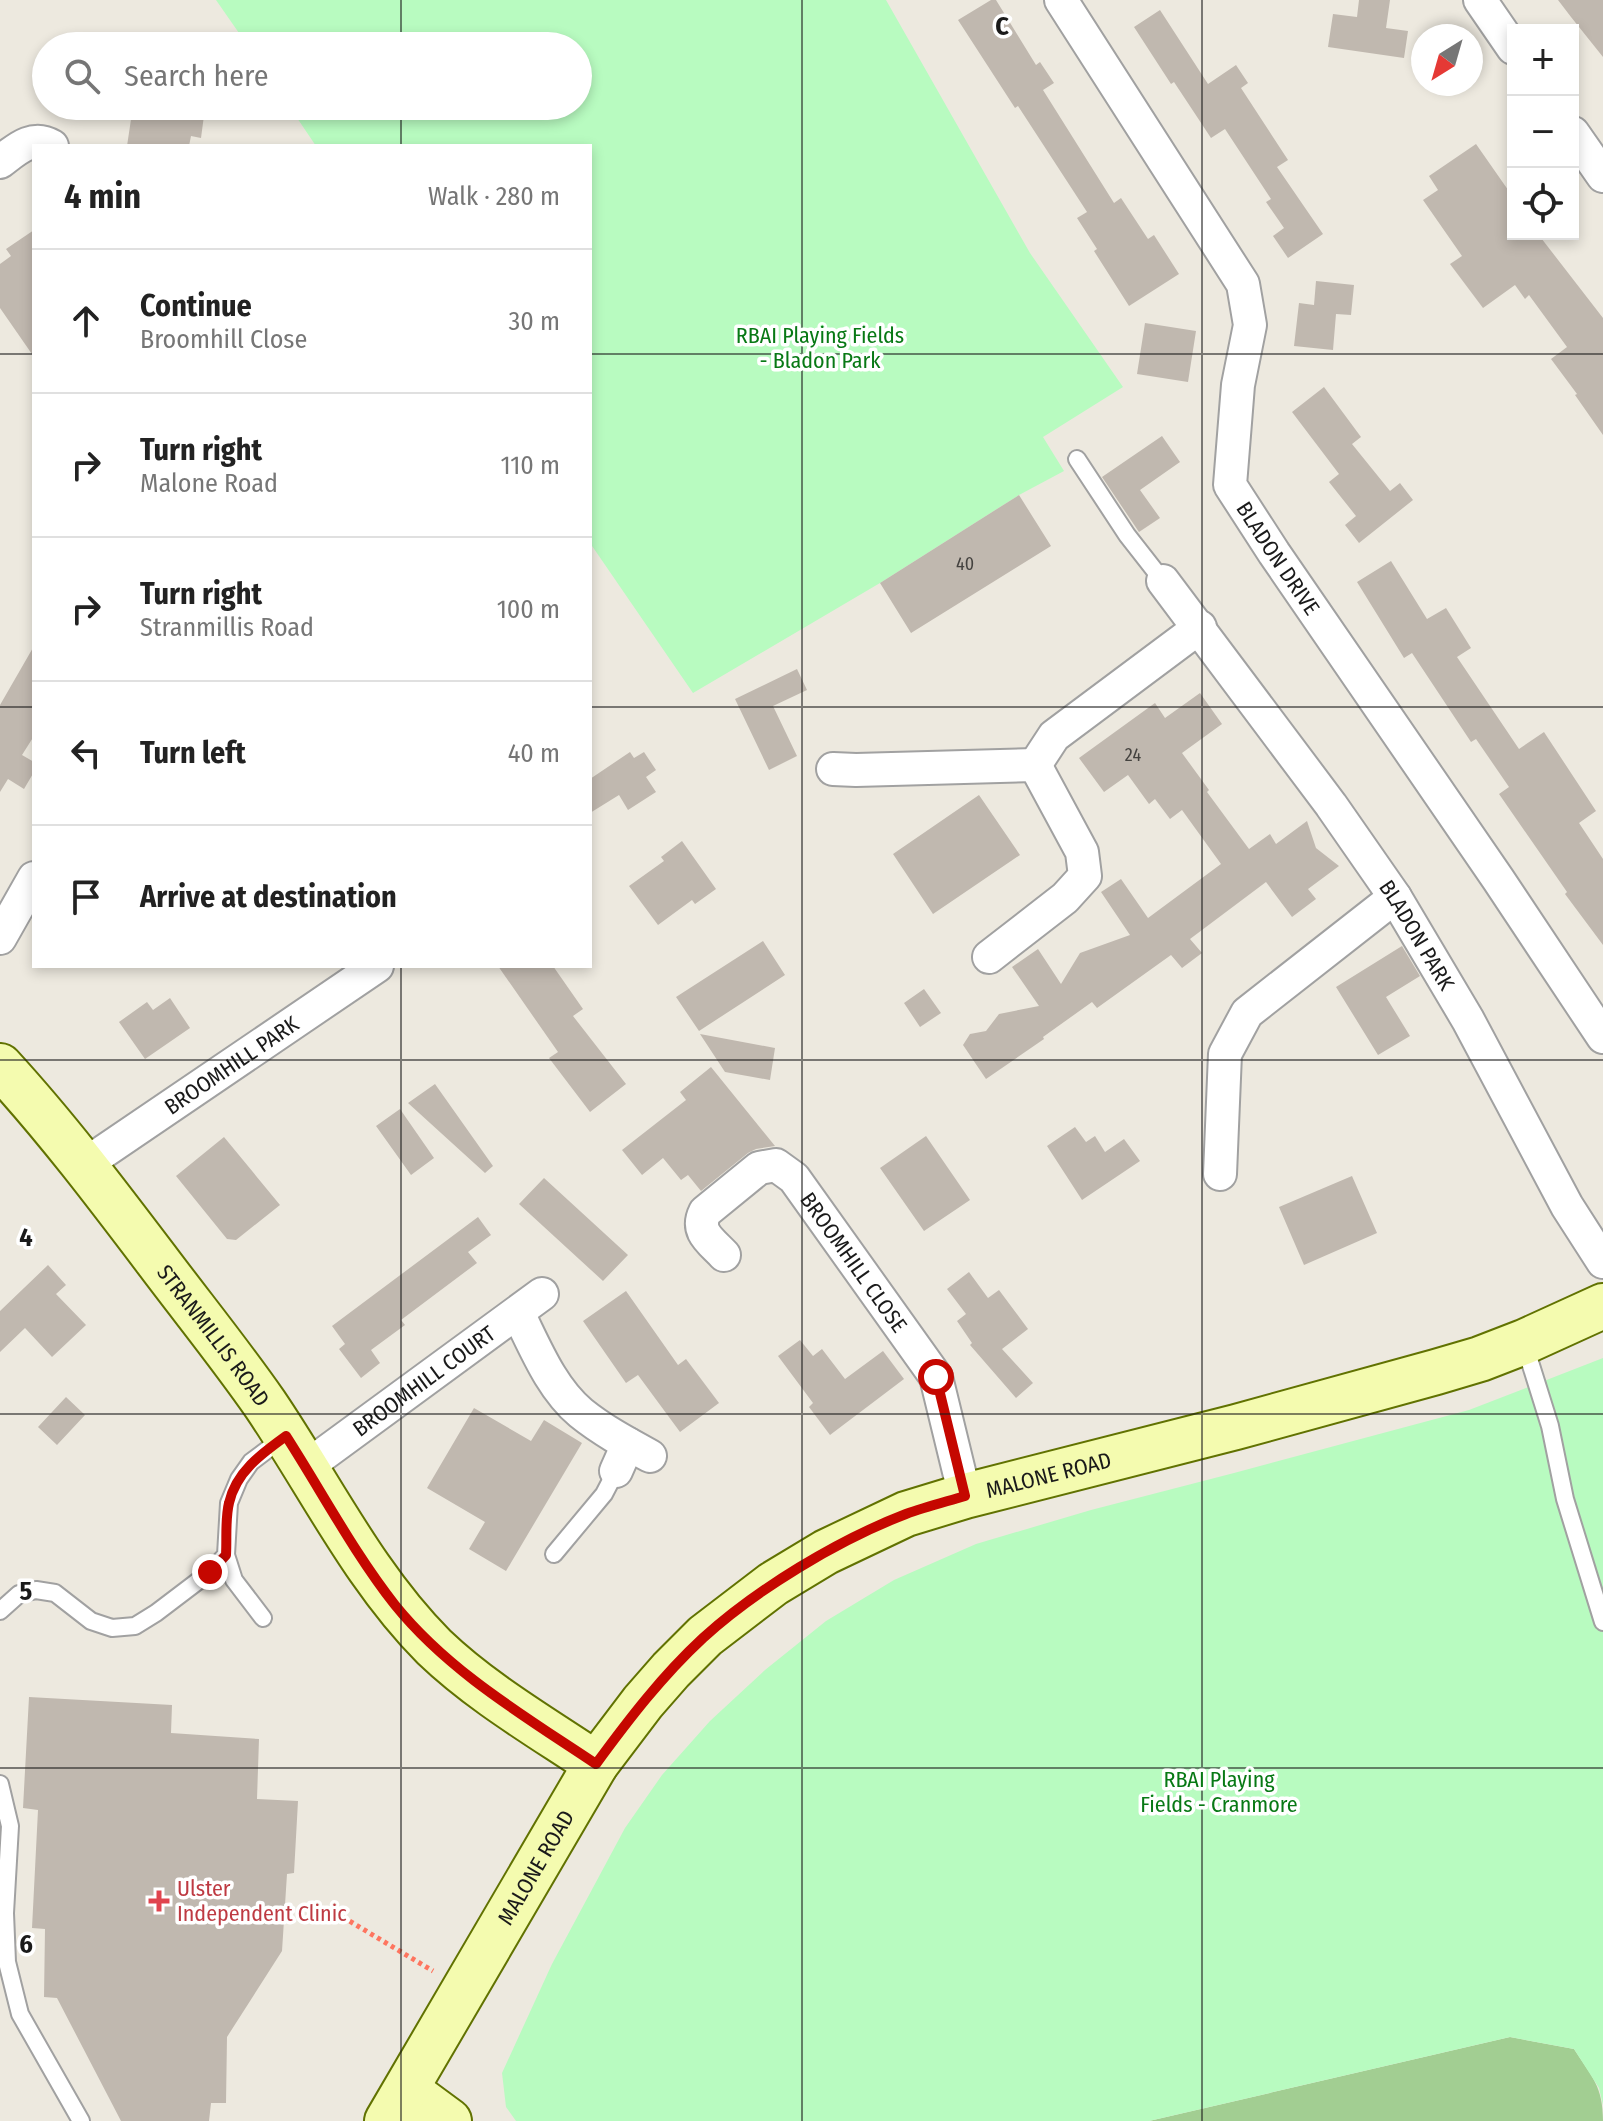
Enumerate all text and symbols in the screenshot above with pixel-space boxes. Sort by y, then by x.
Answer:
text: C [995,11,1009,42]
north arrow [1411,24,1483,96]
map controls [1507,24,1579,240]
button: + [1507,24,1579,96]
search box [32,32,592,120]
icon: search [60,54,104,98]
text: Search here [124,58,269,94]
button: − [1507,96,1579,168]
button: locate [1507,168,1579,240]
text: 4 min [64,176,141,217]
text: Walk · 280 m [428,181,560,212]
text: Continue [140,288,252,324]
icon: ahead [64,299,108,343]
text: 30 m [509,306,560,337]
park label: RBAI Playing Fields - Bladon Park [736,322,904,374]
text: Broomhill Close [140,324,307,355]
text: Turn right [140,432,262,468]
icon: right [64,443,108,487]
text: 110 m [500,450,560,481]
text: Malone Road [140,468,278,499]
street label: BLADON DRIVE [1231,496,1326,620]
house number: 40 [956,553,974,575]
text: Turn right [140,576,262,612]
icon: right [64,587,108,631]
text: 100 m [497,594,560,625]
text: Stranmillis Road [140,612,314,643]
icon: left [64,731,108,775]
text: Turn left [140,735,246,771]
text: 40 m [508,738,560,769]
house number: 24 [1125,744,1141,766]
street label: BLADON PARK [1374,874,1461,995]
icon: arrive [64,875,108,919]
text: Arrive at destination [140,879,397,915]
street label: BROOMHILL PARK [159,1010,304,1120]
street label: BROOMHILL CLOSE [795,1187,913,1337]
text: 4 [19,1222,33,1253]
street label: STRANMILLIS ROAD [152,1259,276,1411]
street label: BROOMHILL COURT [347,1319,501,1442]
route start [918,1359,954,1395]
street label: MALONE ROAD [983,1446,1114,1504]
route end [192,1554,228,1590]
text: 5 [20,1576,33,1607]
park label: RBAI Playing Fields - Cranmore [1140,1766,1298,1818]
street label: MALONE ROAD [491,1805,580,1930]
place label: Ulster Independent Clinic [177,1875,347,1927]
marker: Ulster Independent Clinic [148,1890,170,1912]
text: 6 [19,1929,33,1960]

